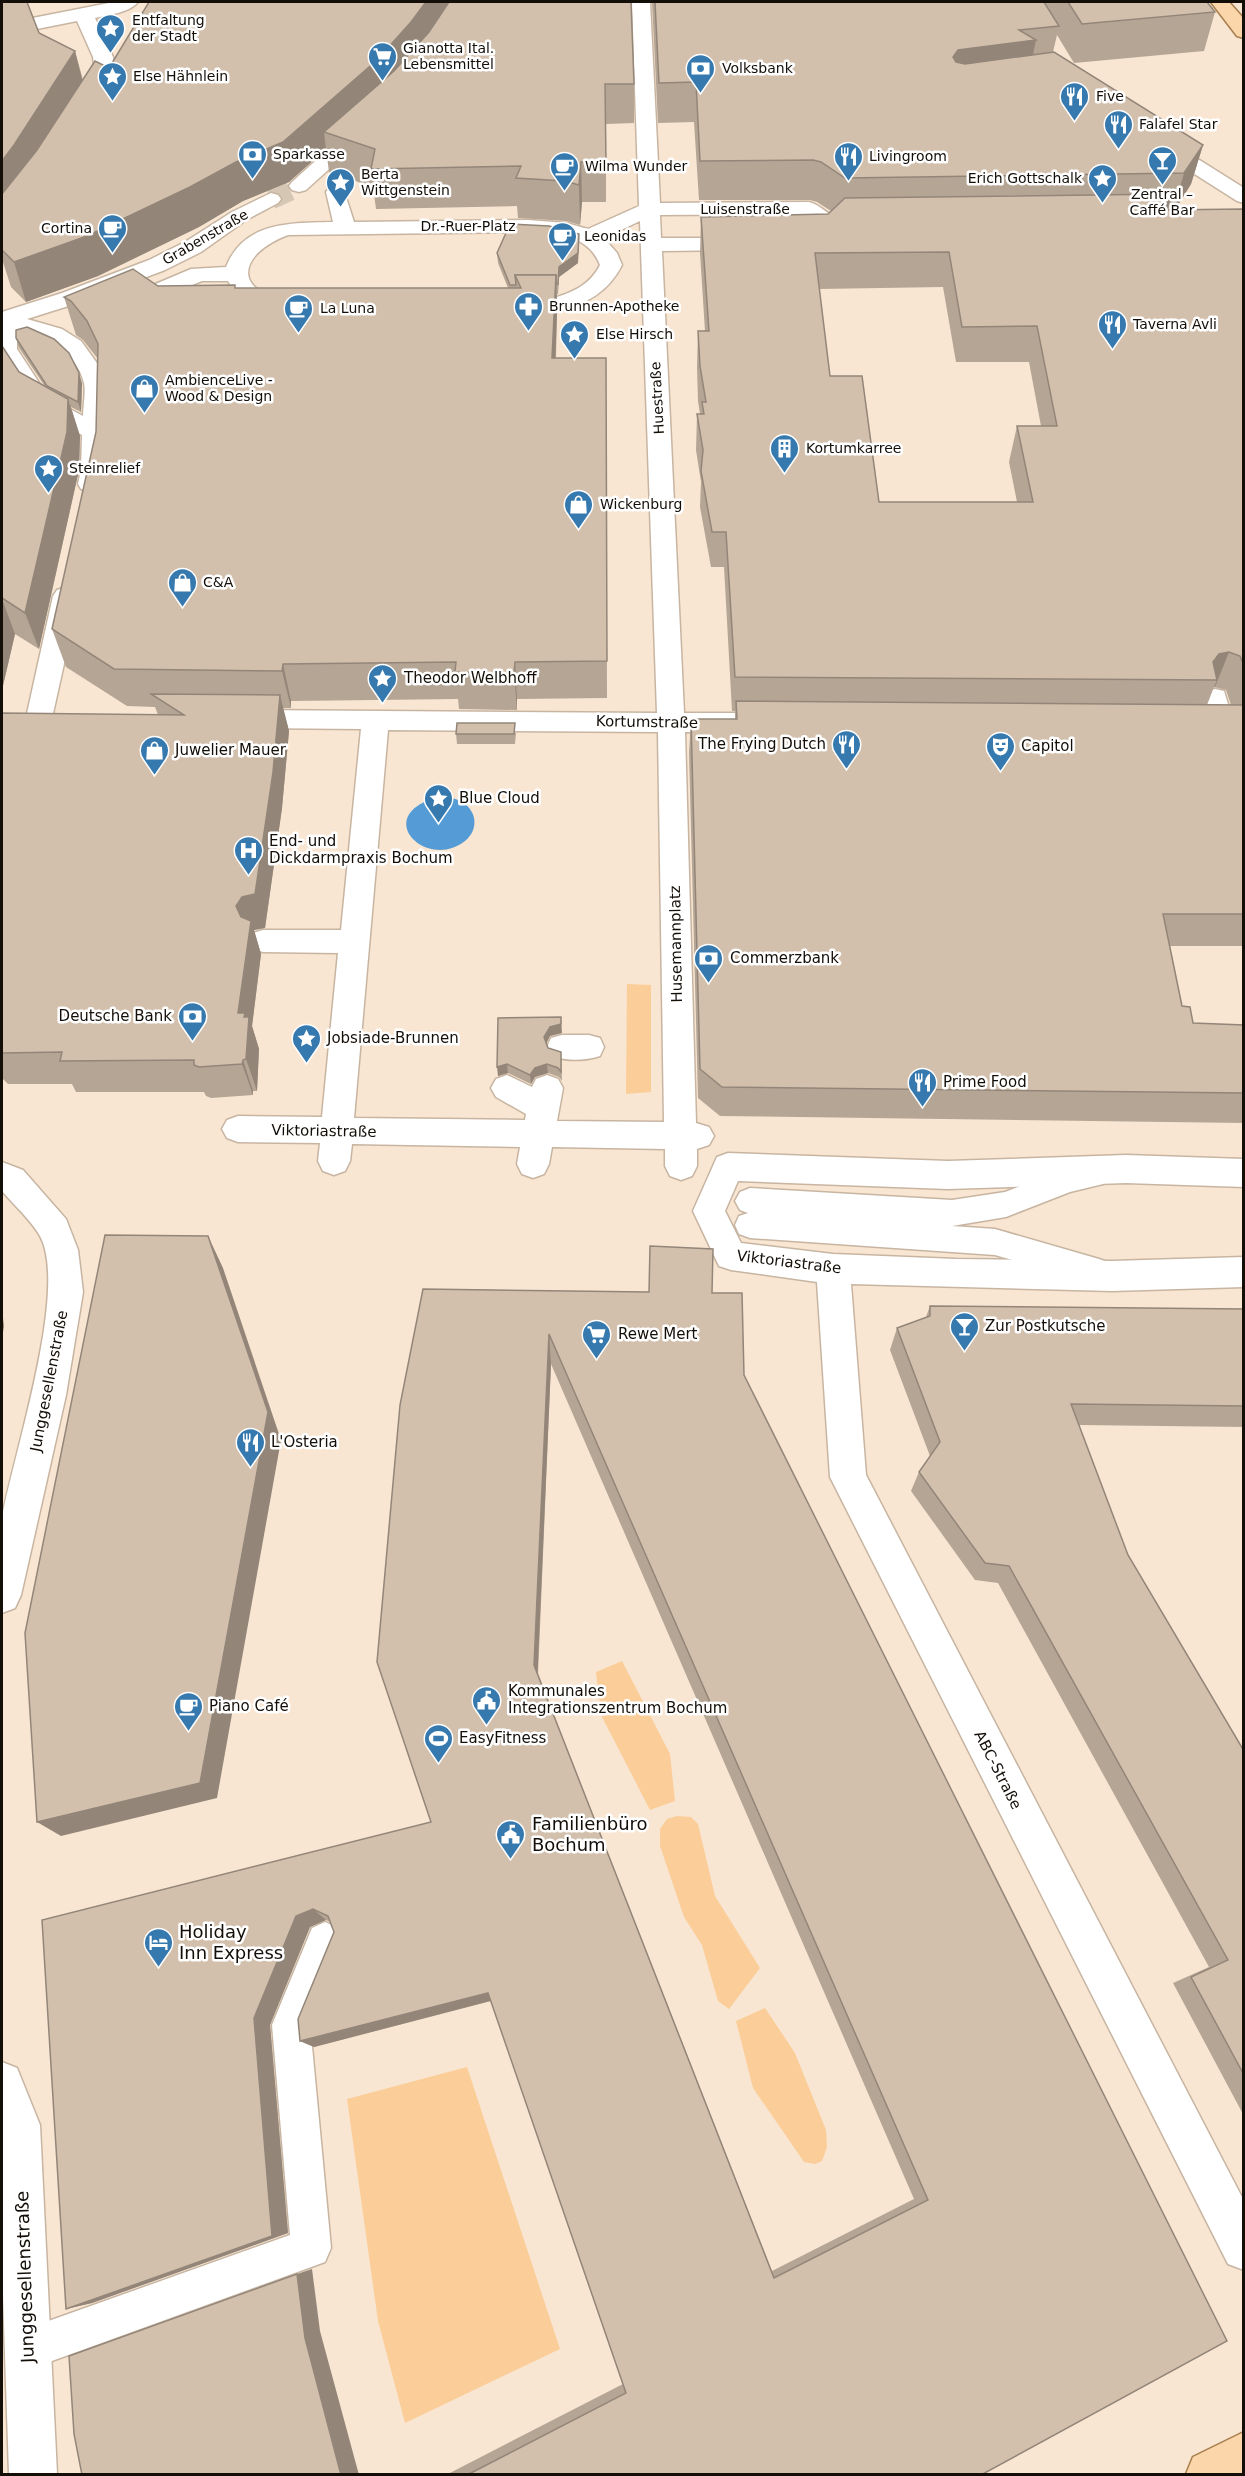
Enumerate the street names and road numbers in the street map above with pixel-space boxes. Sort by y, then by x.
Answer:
street label: Luisenstraße [700,201,790,217]
street label: Grabenstraße [159,206,251,268]
street label: Dr.-Ruer-Platz [421,218,516,234]
street label: Huestraße [647,361,667,435]
street label: Kortumstraße [596,712,698,732]
street label: Husemannplatz [666,885,686,1003]
street label: Viktoriastraße [271,1121,377,1141]
street label: Viktoriastraße [736,1247,842,1277]
street label: Junggesellenstraße [26,1309,72,1454]
street label: ABC-Straße [971,1728,1025,1812]
street label: Junggesellenstraße [11,2191,38,2364]

